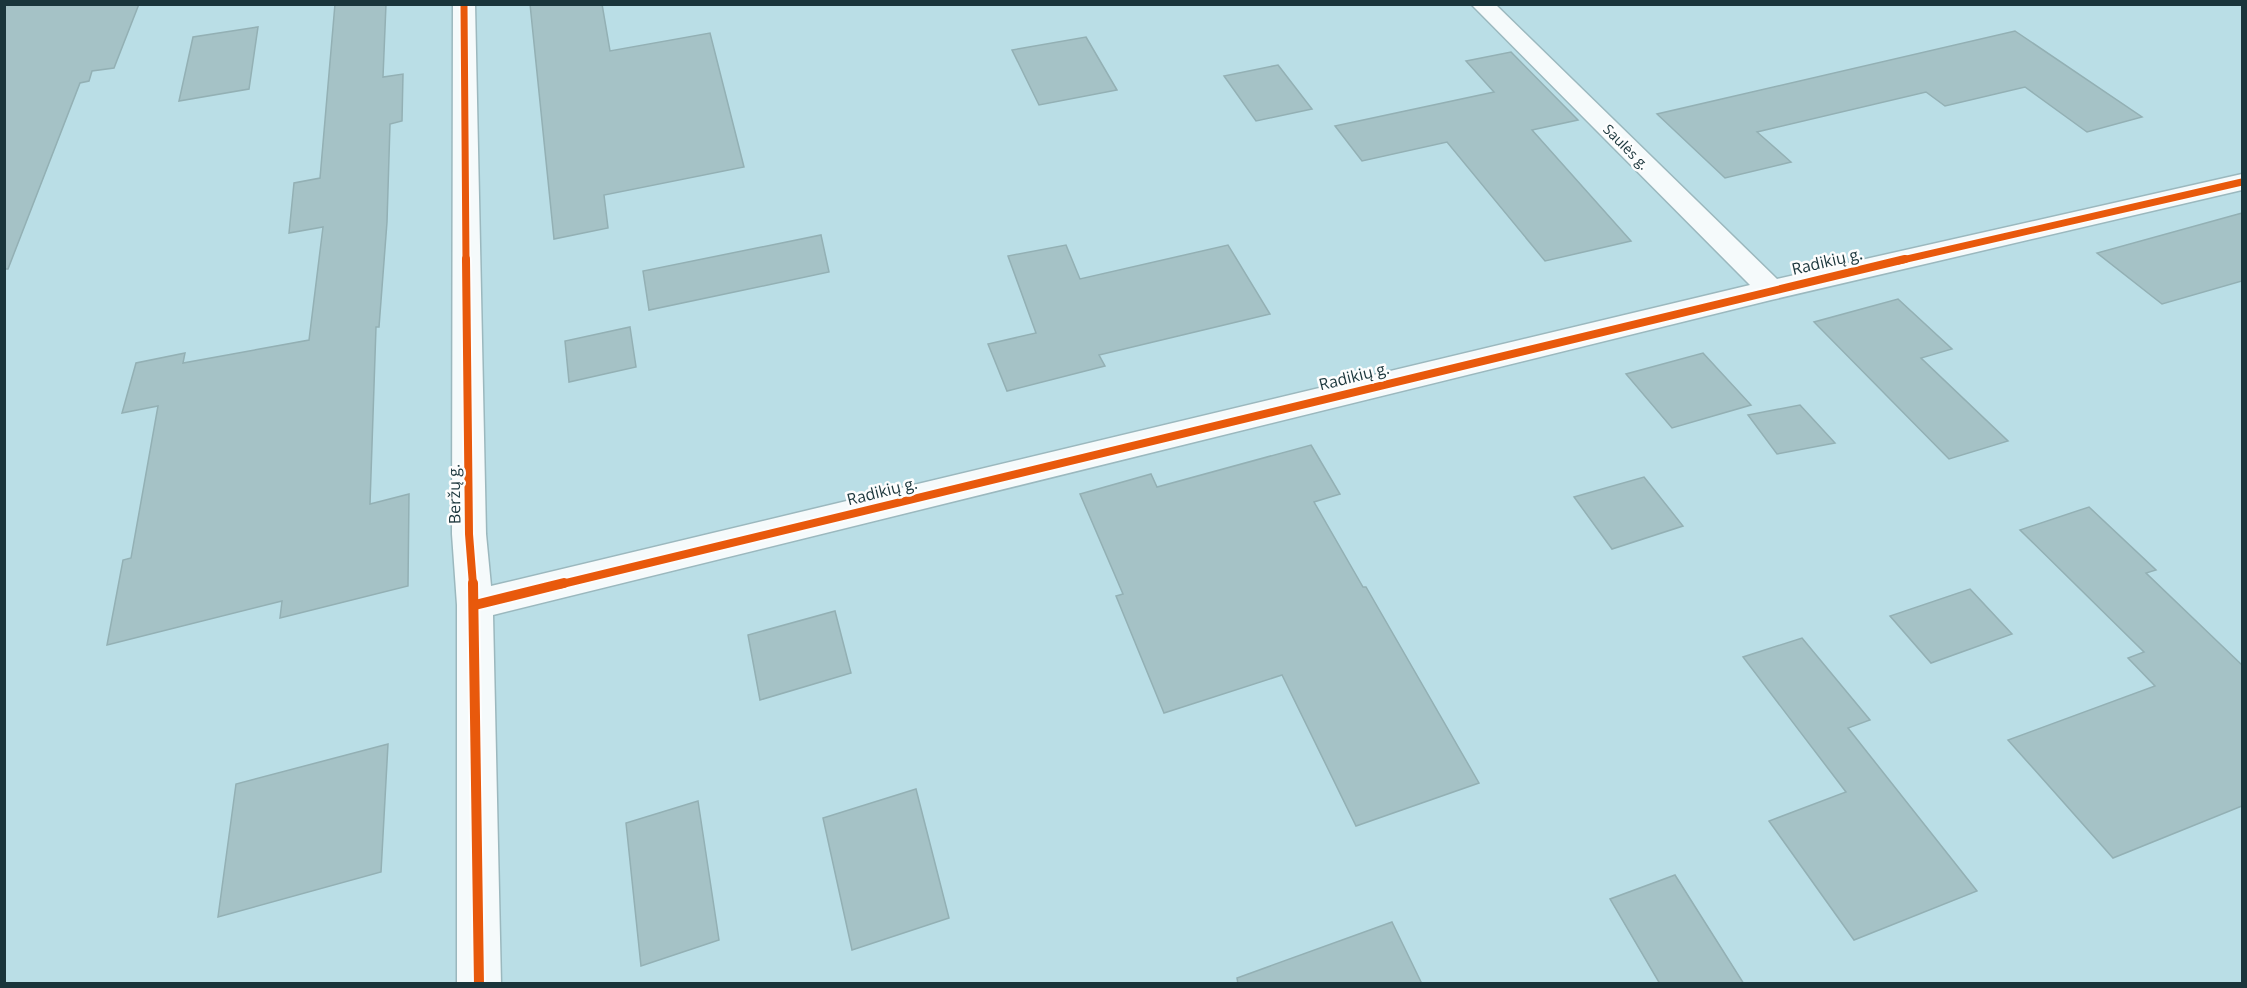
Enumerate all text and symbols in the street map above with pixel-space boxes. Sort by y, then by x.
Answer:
street label: Saulės g. [1599,120,1653,174]
street label: Radikių g. [1789,242,1865,280]
street label: Radikių g. [1316,357,1392,395]
street label: Beržų g. [442,464,466,524]
street label: Radikių g. [844,472,920,510]

